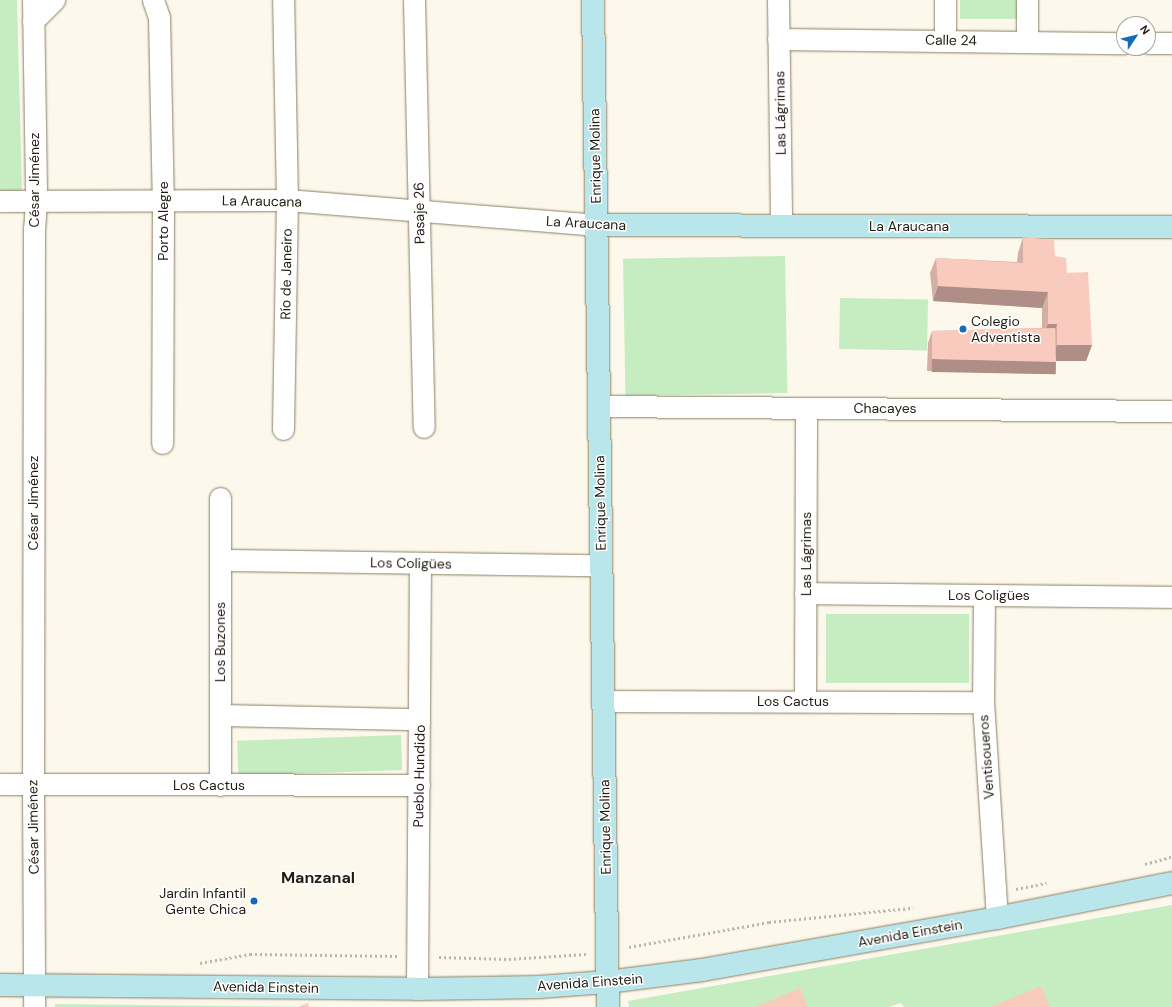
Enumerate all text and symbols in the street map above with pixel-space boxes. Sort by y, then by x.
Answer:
north arrow [1116,16,1156,56]
text: N [1137,22,1153,37]
street label: Calle 24 [925,31,977,49]
street label: Las Lágrimas [771,71,789,155]
street label: Enrique Molina [586,108,604,204]
street label: César Jiménez [26,133,42,227]
street label: Porto Alegre [155,181,171,261]
street label: Pasaje 26 [410,182,428,244]
street label: La Araucana [222,192,302,210]
street label: La Araucana [546,213,626,233]
street label: La Araucana [869,218,949,234]
street label: Río de Janeiro [277,228,295,320]
place label: Colegio Adventista [971,313,1040,346]
marker: Colegio Adventista [958,324,968,334]
street label: Chacayes [853,400,917,416]
street label: Enrique Molina [591,455,609,551]
street label: César Jiménez [25,456,41,550]
street label: Las Lágrimas [798,512,814,596]
street label: Los Coligües [370,554,452,572]
street label: Los Coligües [948,587,1030,603]
street label: Los Buzones [212,602,228,682]
street label: Los Cactus [757,693,829,709]
street label: Ventisoueros [975,714,997,800]
street label: Pueblo Hundido [410,724,428,828]
street label: Los Cactus [173,777,245,793]
street label: César Jiménez [24,779,42,875]
street label: Enrique Molina [596,779,614,875]
district label: Manzanal [281,868,355,888]
place label: Jardin Infantil Gente Chica [159,885,246,918]
marker: Jardin Infantil Gente Chica [249,896,259,906]
street label: Avenida Einstein [856,916,964,950]
street label: Avenida Einstein [537,970,643,994]
street label: Avenida Einstein [213,978,319,996]

